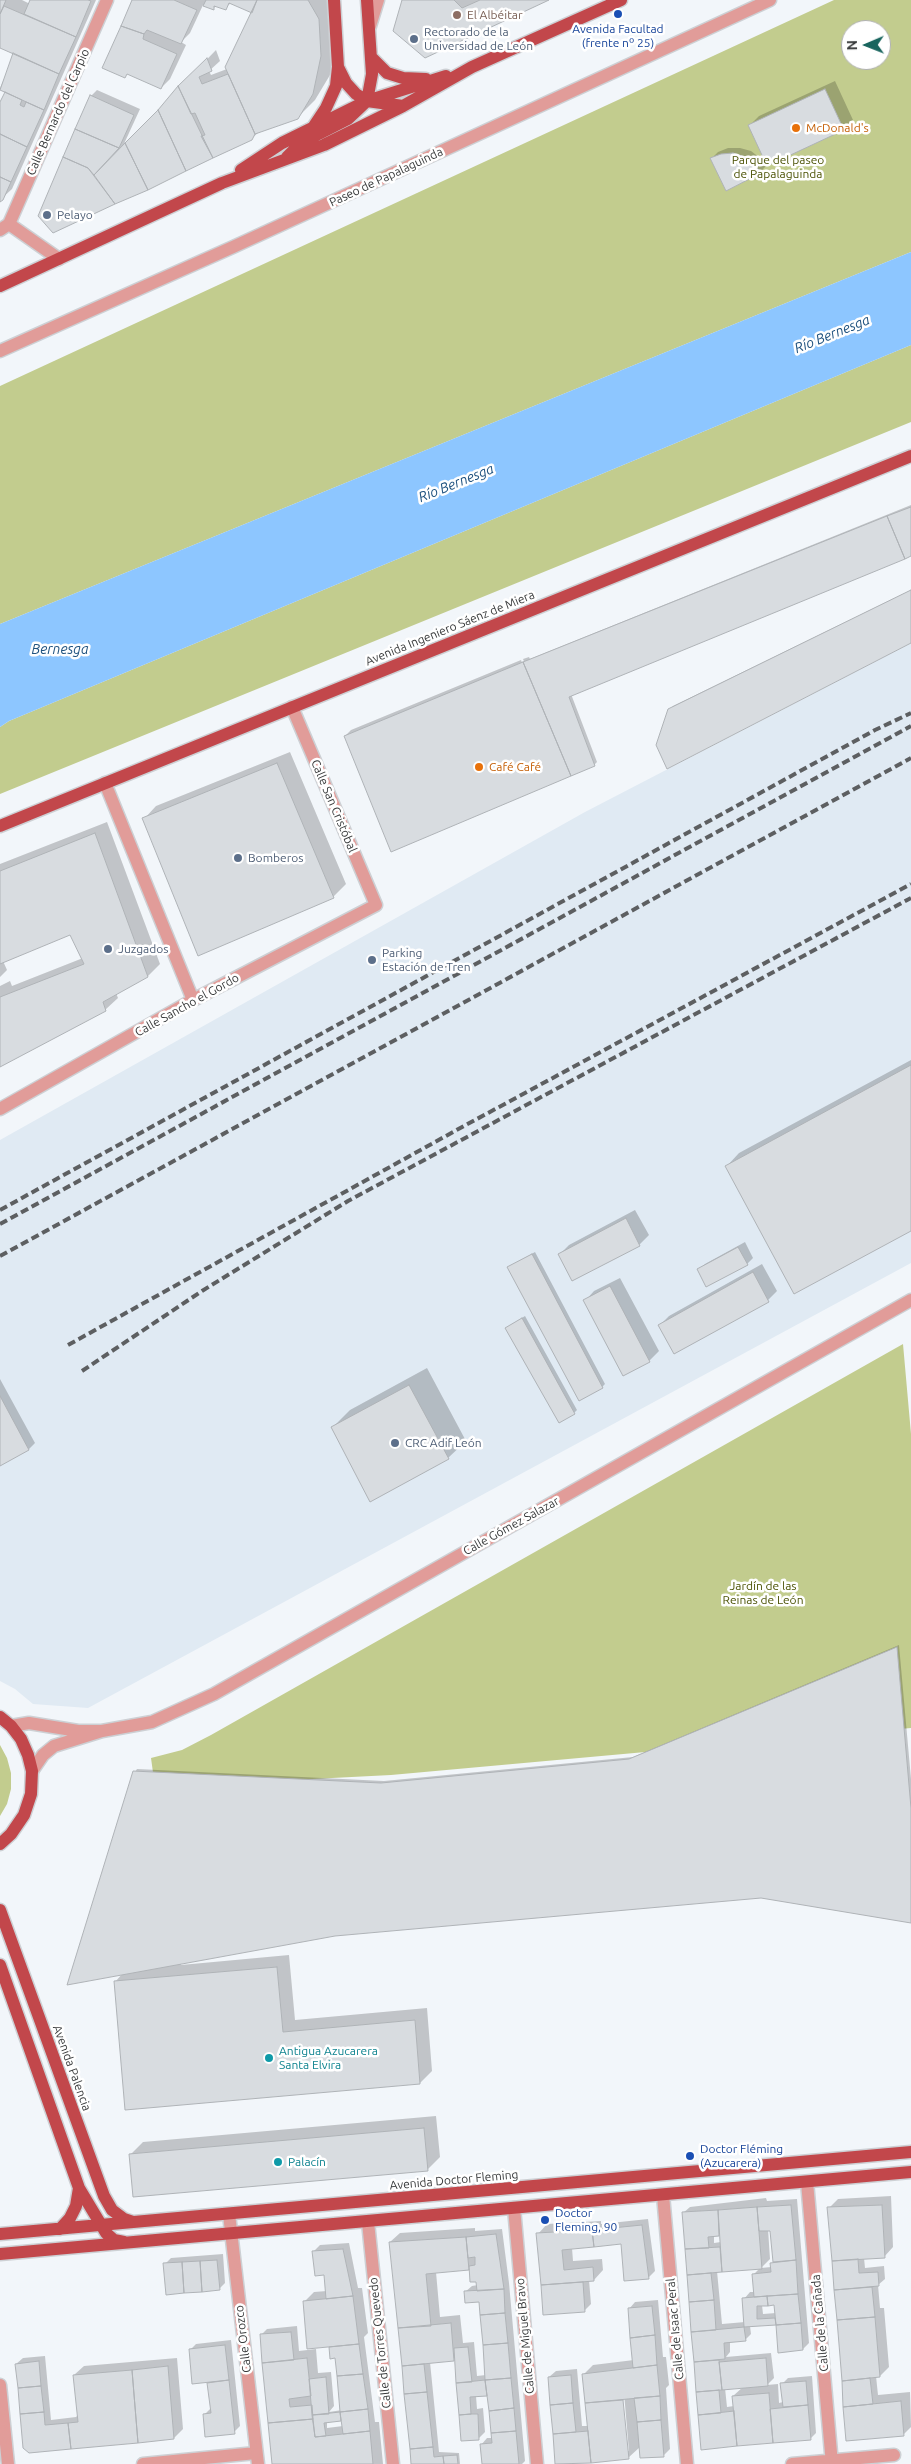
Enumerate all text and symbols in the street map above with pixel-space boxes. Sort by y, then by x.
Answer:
place label: El Albéitar [467,8,523,22]
marker: Avenida Facultad (frente nº 25) [612,8,624,20]
marker: El Albéitar [451,9,463,21]
north arrow [841,20,891,70]
place label: Avenida Facultad (frente nº 25) [572,22,664,50]
place label: Rectorado de la Universidad de León [424,25,533,53]
marker: Rectorado de la Universidad de León [408,33,420,45]
text: N [844,40,860,51]
street label: Calle Bernardo del Carpio [24,47,92,177]
place label: McDonald's [806,121,869,135]
marker: McDonald's [790,122,802,134]
street label: Paseo de Papalaguinda [327,144,445,210]
park label: Parque del paseo de Papalaguinda [732,153,824,181]
place label: Pelayo [57,208,93,222]
marker: Pelayo [41,209,53,221]
water label: Río Bernesga [792,311,872,357]
water label: Río Bernesga [416,460,496,506]
street label: Avenida Ingeniero Sáenz de Miera [363,587,537,669]
water label: Bernesga [32,641,88,657]
street label: Calle San Cristóbal [308,757,360,855]
place label: Café Café [489,760,541,774]
marker: Café Café [473,761,485,773]
place label: Bomberos [248,851,303,865]
marker: Bomberos [232,852,244,864]
place label: Juzgados [118,942,168,956]
marker: Juzgados [102,943,114,955]
place label: Parking Estación de Tren [382,946,471,974]
marker: Parking Estación de Tren [366,954,378,966]
street label: Calle Sancho el Gordo [132,970,242,1040]
place label: CRC Adif León [405,1436,481,1450]
marker: CRC Adif León [389,1437,401,1449]
street label: Calle Gómez Salazar [461,1494,561,1558]
park label: Jardín de las Reinas de León [723,1579,803,1607]
street label: Avenida Palencia [50,2023,94,2113]
place label: Antigua Azucarera Santa Elvira [279,2044,378,2072]
marker: Antigua Azucarera Santa Elvira [263,2052,275,2064]
place label: Doctor Fléming (Azucarera) [700,2142,783,2170]
marker: Doctor Fléming (Azucarera) [684,2150,696,2162]
place label: Palacín [288,2155,326,2169]
marker: Palacín [272,2156,284,2168]
street label: Avenida Doctor Fleming [389,2167,519,2193]
place label: Doctor Fleming, 90 [555,2206,617,2234]
marker: Doctor Fleming, 90 [539,2214,551,2226]
street label: Calle de la Cañada [809,2274,831,2372]
street label: Calle de Torres Quevedo [366,2277,394,2409]
street label: Calle de Miguel Bravo [513,2277,537,2395]
street label: Calle de Isaac Peral [663,2278,687,2380]
street label: Calle Orozco [232,2304,254,2374]

